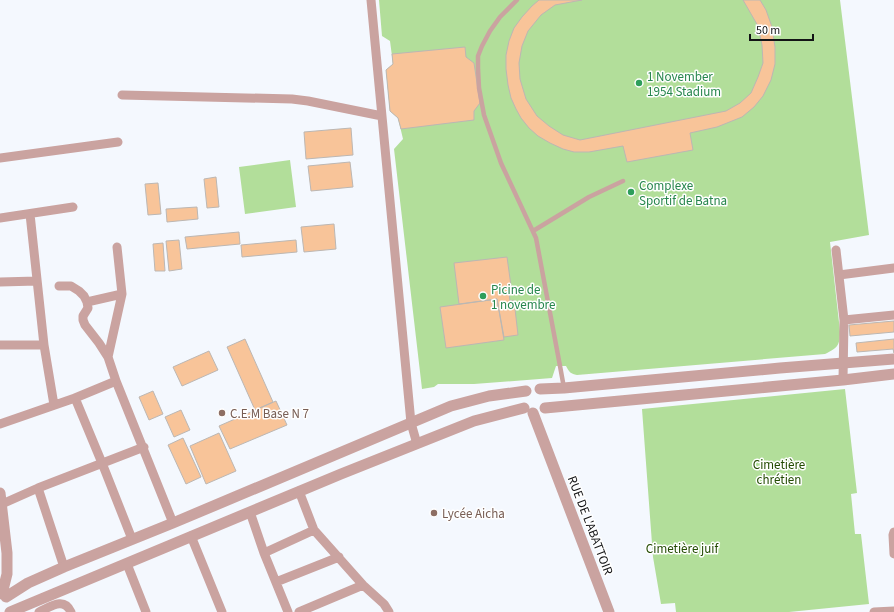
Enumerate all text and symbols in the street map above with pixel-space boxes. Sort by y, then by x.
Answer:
scale bar [750,16,813,42]
text: 50 m [756,22,780,39]
place label: 1 November 1954 Stadium [647,68,721,101]
marker: 1 November 1954 Stadium [634,78,644,88]
place label: Complexe Sportif de Batna [639,177,727,210]
marker: Complexe Sportif de Batna [626,187,636,197]
place label: Picine de 1 novembre [491,281,555,314]
marker: Picine de 1 novembre [478,291,488,301]
place label: C.E.M Base N 7 [230,405,309,423]
marker: C.E.M Base N 7 [217,408,227,418]
park label: Cimetière chrétien [753,456,805,489]
street label: RUE DE L'ABATTOIR [563,473,617,578]
place label: Lycée Aicha [442,505,505,523]
marker: Lycée Aicha [429,508,439,518]
park label: Cimetière juif [646,540,719,558]

